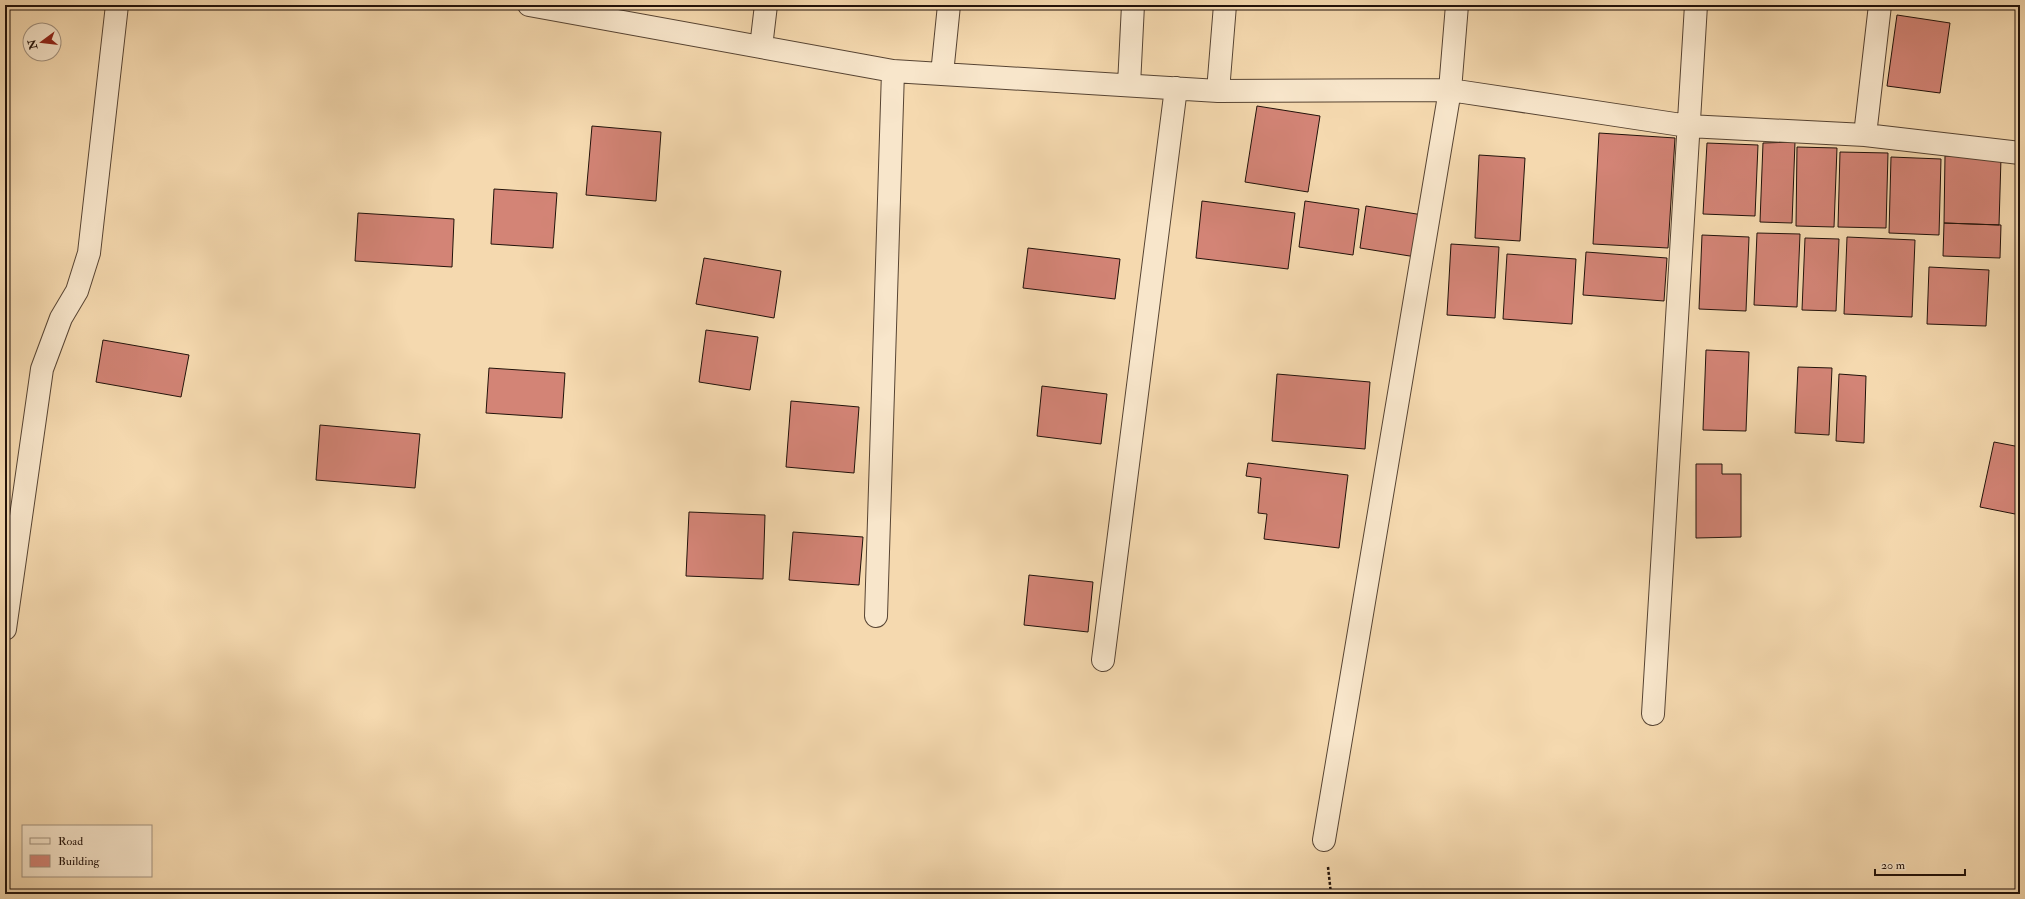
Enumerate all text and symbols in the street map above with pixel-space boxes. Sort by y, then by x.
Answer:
north arrow [22,22,62,62]
text: N [25,37,41,52]
legend [22,825,152,877]
text: Road [58,834,83,849]
scale bar [1875,851,1965,877]
text: Building [58,854,101,869]
text: 20 m [1881,858,1906,873]

